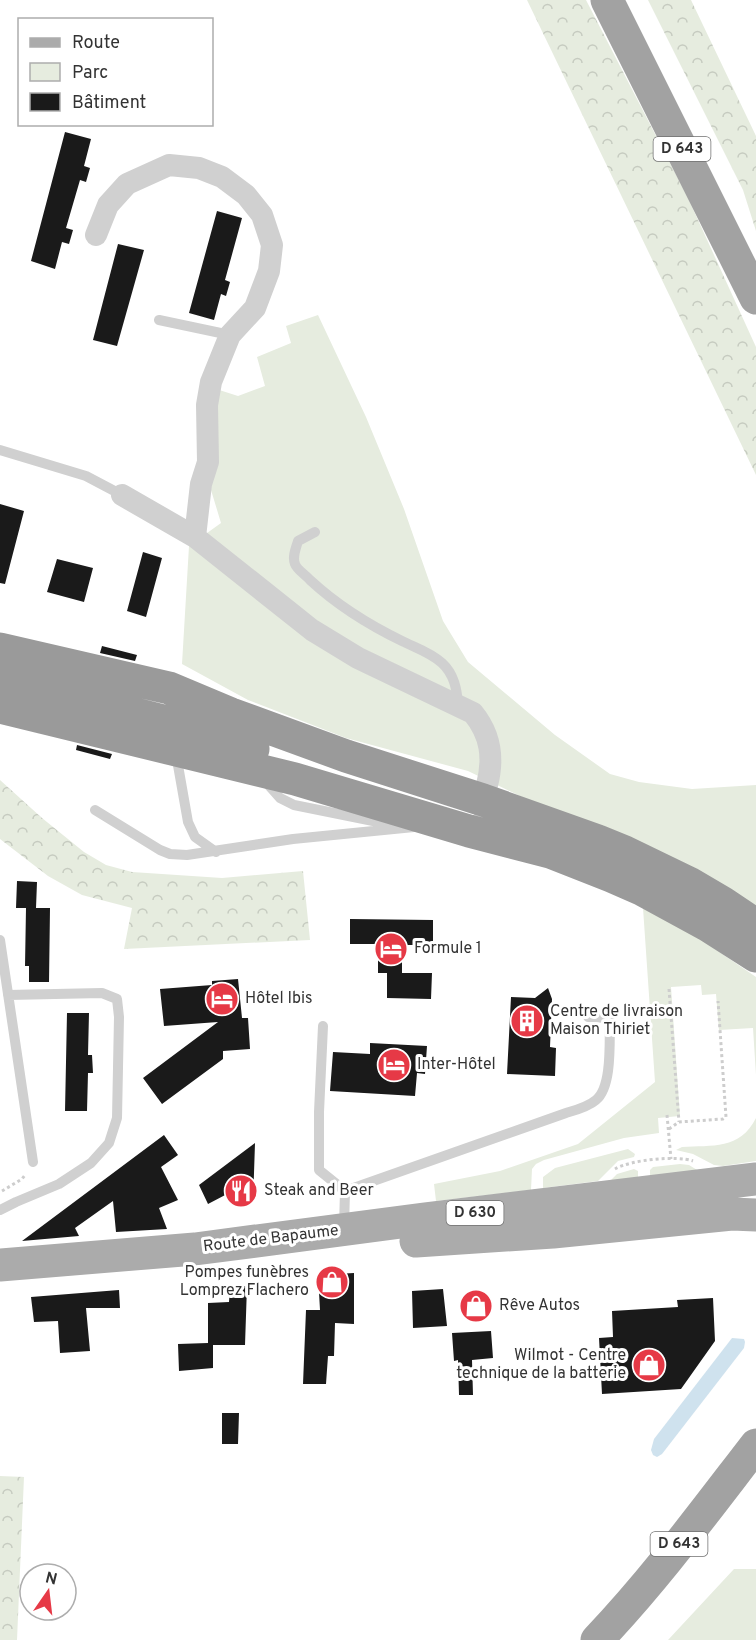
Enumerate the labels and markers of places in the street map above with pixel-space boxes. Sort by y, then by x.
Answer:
hotel icon: Formule 1 [373,931,409,967]
place label: Formule 1 [414,939,482,959]
hotel icon: Hôtel Ibis [204,981,240,1017]
place label: Hôtel Ibis [245,989,313,1009]
place label: Centre de livraison Maison Thiriet [550,1002,683,1040]
building icon: Centre de livraison Maison Thiriet [509,1003,545,1039]
hotel icon: Inter-Hôtel [376,1047,412,1083]
place label: Inter-Hôtel [417,1055,496,1075]
restaurant icon: Steak and Beer [223,1173,259,1209]
place label: Steak and Beer [264,1181,374,1201]
place label: Pompes funèbres Lomprez Flachero [180,1263,309,1301]
shop icon: Pompes funèbres Lomprez Flachero [314,1264,350,1300]
shop icon: Rêve Autos [458,1288,494,1324]
place label: Rêve Autos [499,1296,580,1316]
place label: Wilmot - Centre technique de la batterie [456,1346,626,1384]
shop icon: Wilmot - Centre technique de la batterie [631,1347,667,1383]

